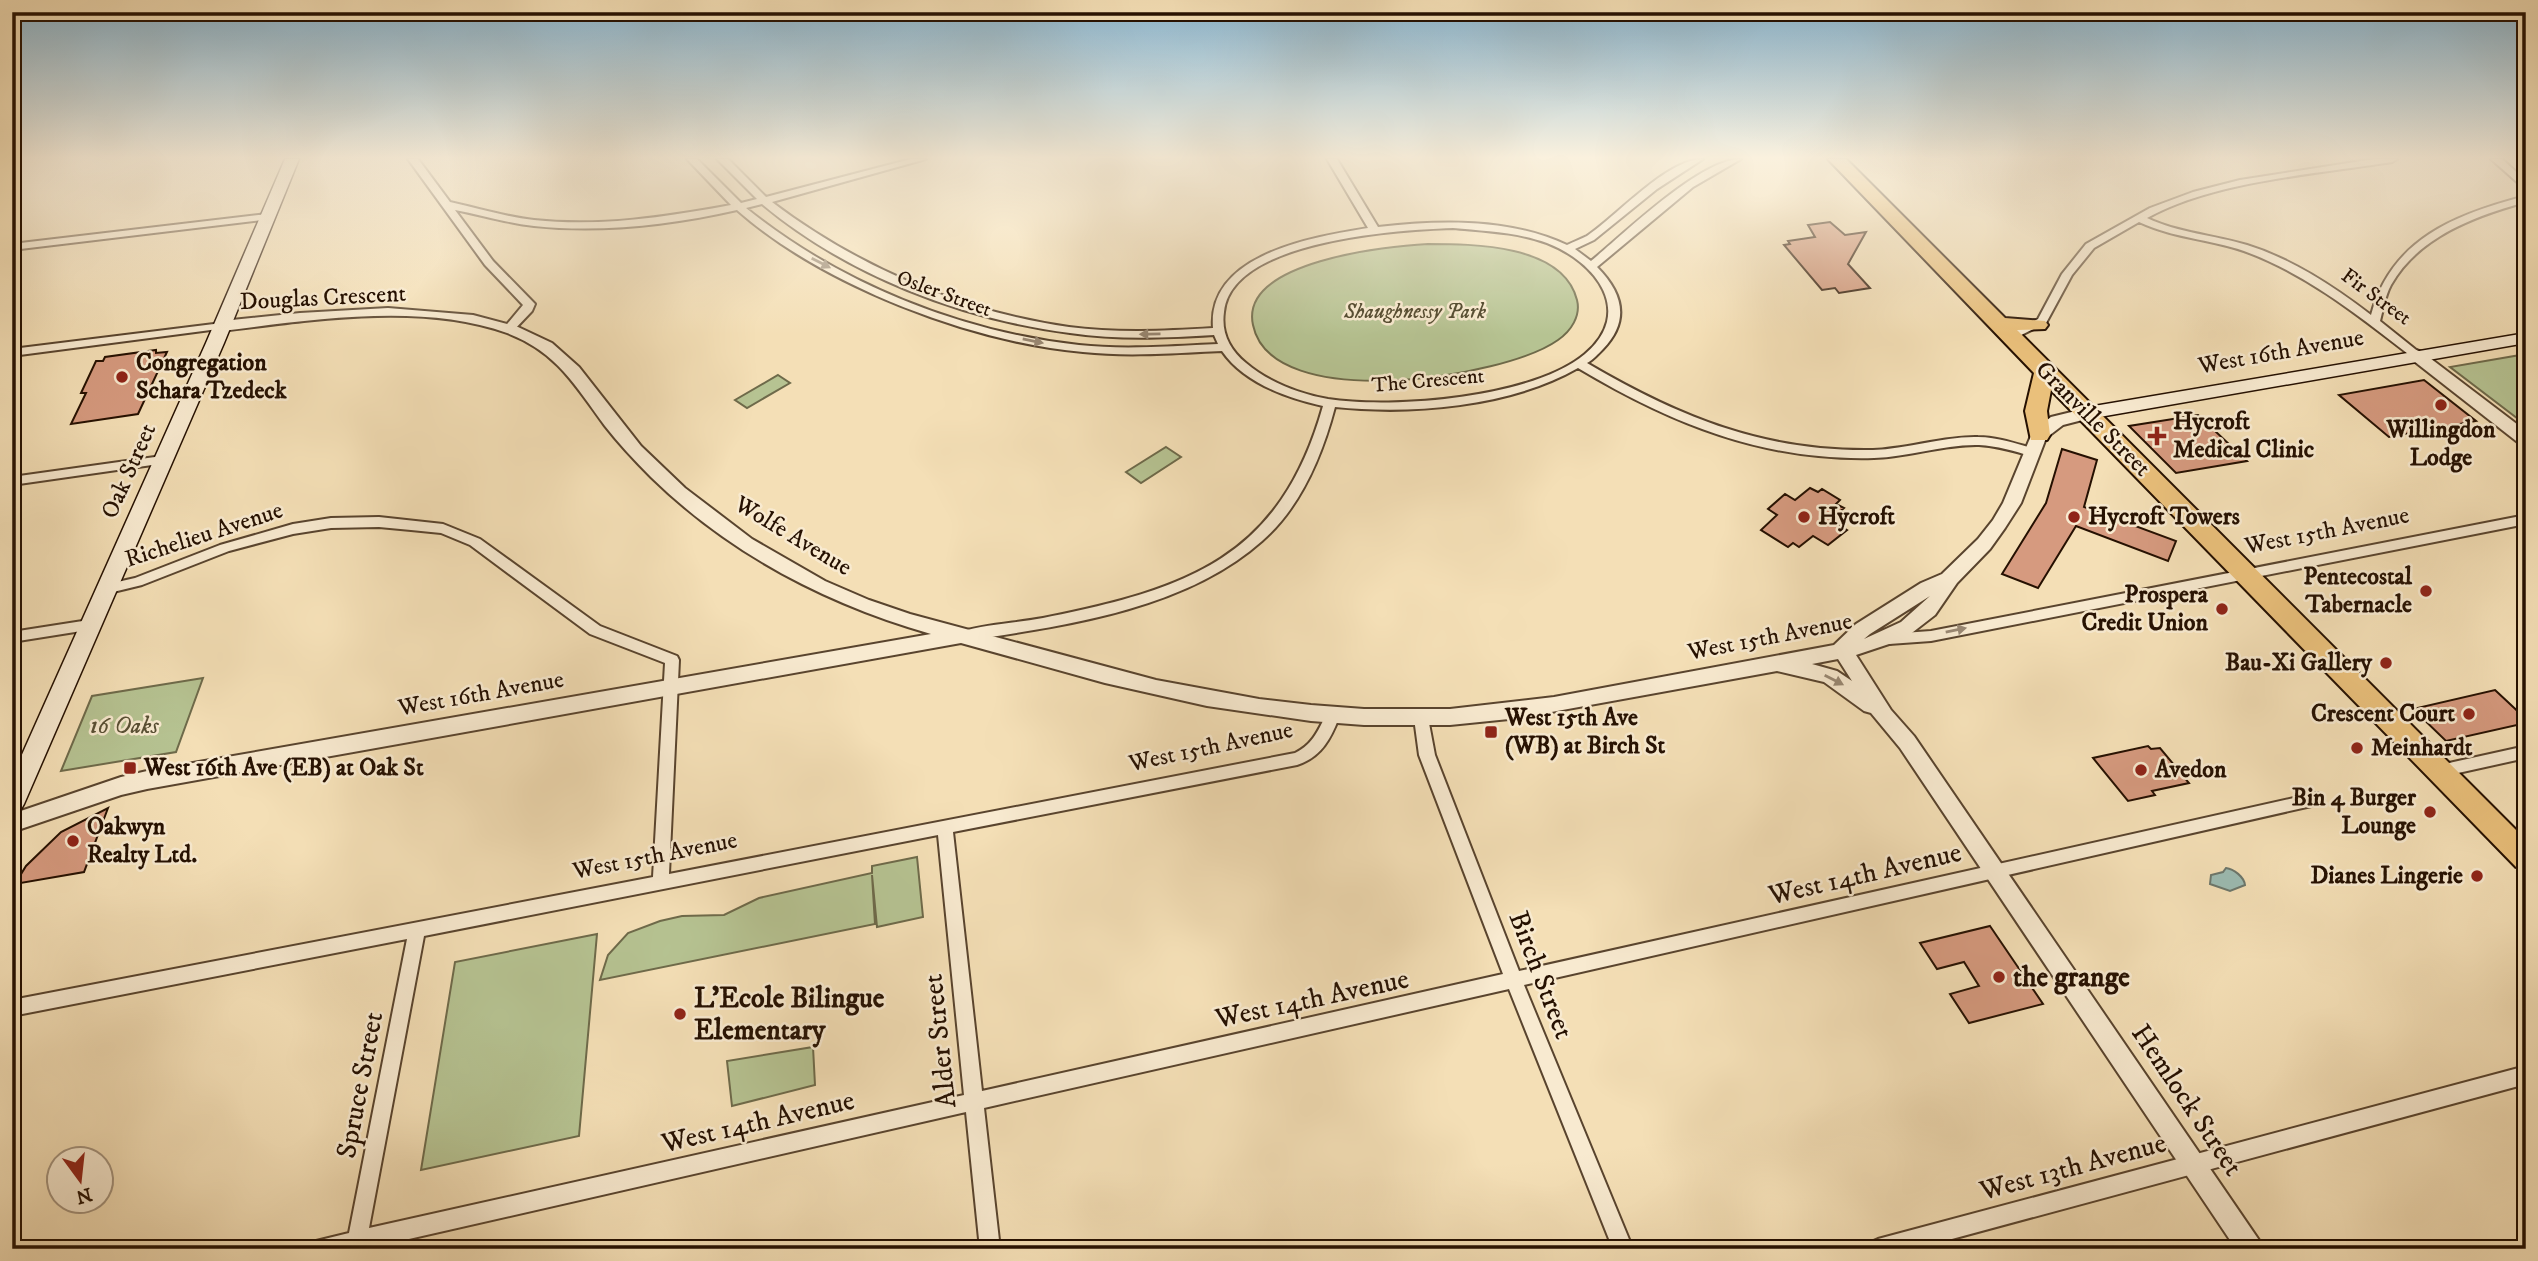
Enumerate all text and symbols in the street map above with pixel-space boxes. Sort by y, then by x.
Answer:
one-way arrow [811,256,831,268]
street label: Fir Street [2336,263,2416,331]
street label: Osler Street [893,265,995,323]
street label: Douglas Crescent [239,279,407,317]
park label: Shaughnessy Park [1343,299,1486,325]
street label: West 16th Avenue [2195,323,2366,381]
one-way arrow [1138,328,1160,340]
one-way arrow [1022,336,1044,347]
place label: Congregation Schara Tzedeck [136,348,288,406]
street label: Granville Street [2029,355,2157,483]
street label: The Crescent [1371,363,1486,399]
marker: Congregation Schara Tzedeck [114,369,130,385]
marker: Willingdon Lodge [2433,397,2449,413]
place label: Hycroft Medical Clinic [2173,407,2315,465]
place label: Willingdon Lodge [2385,415,2496,473]
street label: Oak Street [95,418,163,523]
marker: Hycroft Medical Clinic [2147,426,2167,446]
street label: Wolfe Avenue [728,489,857,583]
street label: Richelieu Avenue [121,495,287,575]
street label: West 15th Avenue [2241,500,2412,562]
place label: Hycroft [1818,502,1895,532]
place label: Hycroft Towers [2088,502,2240,532]
marker: Hycroft [1796,509,1812,525]
marker: Hycroft Towers [2066,509,2082,525]
place label: Pentecostal Tabernacle [2303,562,2413,620]
place label: Prospera Credit Union [2081,580,2209,638]
marker: Pentecostal Tabernacle [2418,583,2434,599]
marker: Prospera Credit Union [2214,601,2230,617]
street label: West 15th Avenue [1684,606,1855,668]
one-way arrow [1945,625,1967,636]
place label: Bau-Xi Gallery [2225,648,2373,678]
marker: Bau-Xi Gallery [2378,655,2394,671]
street label: West 16th Avenue [395,665,566,723]
one-way arrow [1824,673,1844,685]
place label: Crescent Court [2311,699,2455,729]
place label: West 15th Ave (WB) at Birch St [1504,703,1666,761]
marker: Crescent Court [2461,706,2477,722]
park label: 16 Oaks [89,711,159,741]
street label: West 15th Avenue [1125,715,1296,779]
marker: West 15th Ave (WB) at Birch St [1483,724,1499,740]
place label: Meinhardt [2371,733,2473,763]
marker: Meinhardt [2349,740,2365,756]
place label: West 16th Ave (EB) at Oak St [143,753,424,783]
place label: Avedon [2154,755,2227,785]
marker: West 16th Ave (EB) at Oak St [122,760,138,776]
marker: Avedon [2133,762,2149,778]
place label: Bin 4 Burger Lounge [2292,783,2417,841]
marker: Bin 4 Burger Lounge [2422,804,2438,820]
place label: Oakwyn Realty Ltd. [87,812,198,870]
street label: West 15th Avenue [569,825,740,887]
marker: Oakwyn Realty Ltd. [65,833,81,849]
street label: West 14th Avenue [1764,835,1965,913]
place label: Dianes Lingerie [2310,861,2463,891]
marker: Dianes Lingerie [2469,868,2485,884]
street label: Birch Street [1501,906,1581,1044]
place label: the grange [2013,960,2130,995]
street label: West 14th Avenue [1211,961,1412,1037]
marker: the grange [1991,969,2007,985]
street label: Alder Street [916,972,964,1110]
place label: L'Ecole Bilingue Elementary [694,981,885,1048]
marker: L'Ecole Bilingue Elementary [672,1006,688,1022]
street label: Spruce Street [329,1009,391,1161]
street label: Hemlock Street [2123,1017,2251,1183]
street label: West 14th Avenue [657,1083,858,1161]
street label: West 13th Avenue [1975,1125,2170,1209]
north arrow [46,1146,116,1216]
text: N [73,1182,95,1208]

